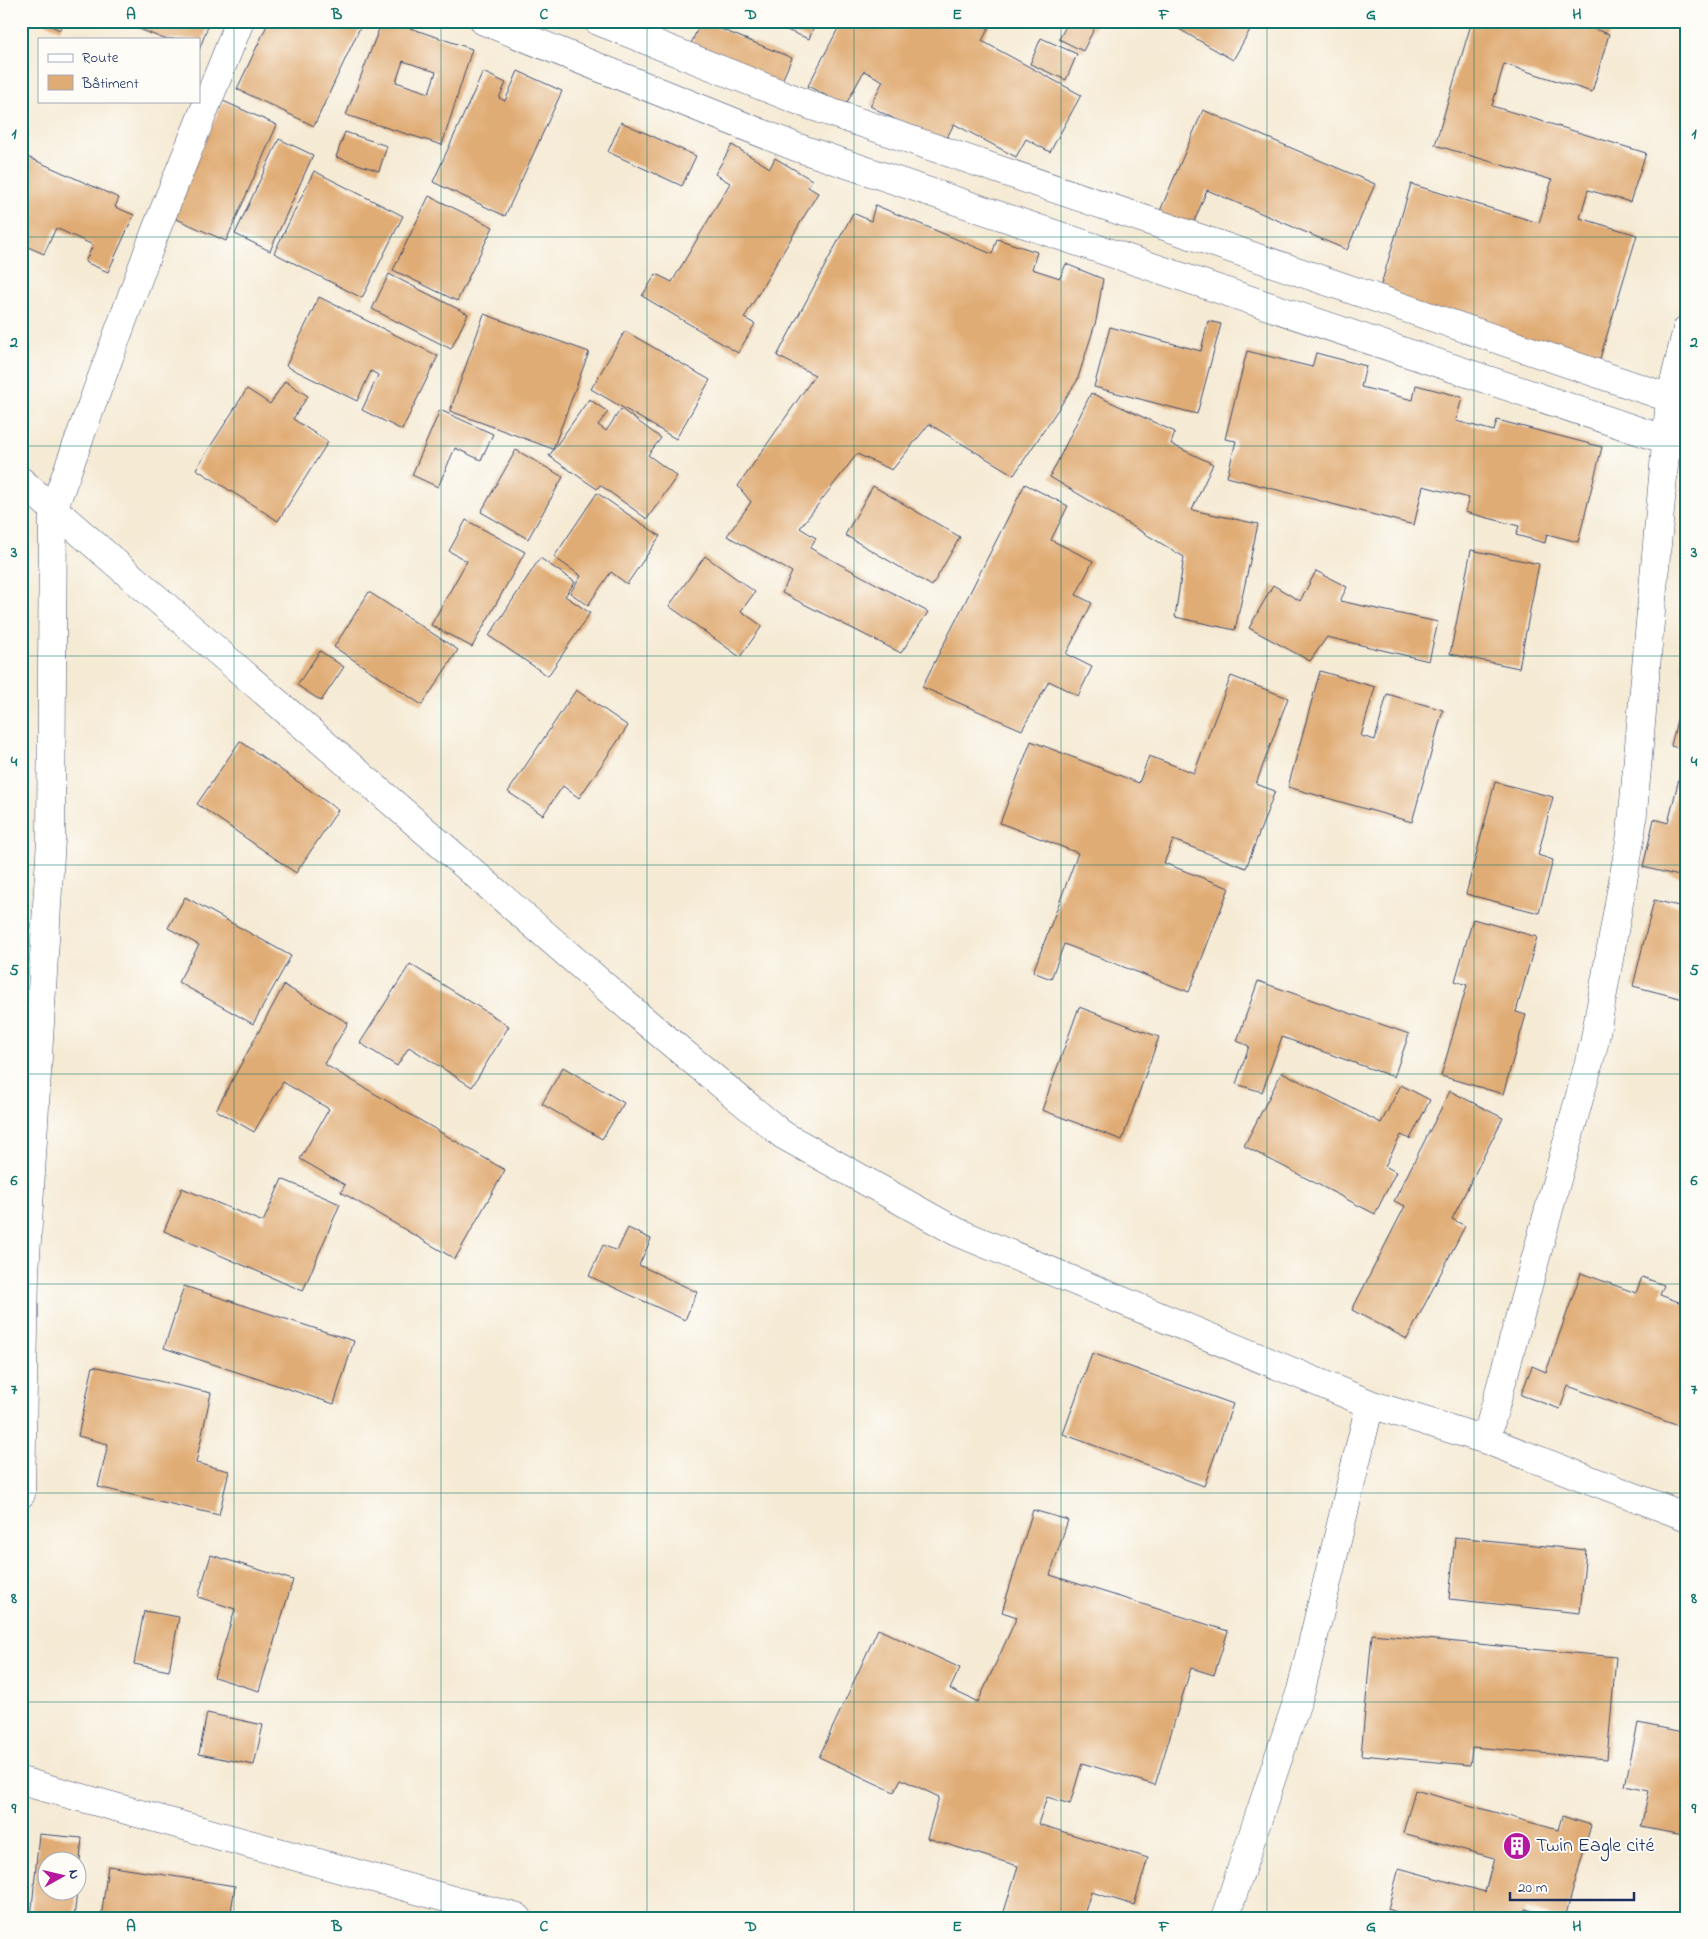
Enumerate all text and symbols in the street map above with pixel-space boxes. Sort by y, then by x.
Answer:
text: A [126,3,136,27]
text: B [331,3,343,27]
text: C [540,3,549,27]
text: D [744,3,757,27]
text: E [952,3,962,27]
text: F [1158,3,1170,27]
text: G [1366,3,1376,27]
text: H [1572,3,1582,27]
legend [38,38,200,102]
text: Route [82,47,119,69]
text: Bâtiment [81,73,139,95]
text: 1 [11,122,17,146]
text: 1 [1691,122,1697,146]
text: 2 [9,331,18,355]
text: 2 [1689,331,1698,355]
text: 3 [10,541,18,565]
text: 3 [1690,541,1698,565]
text: 4 [10,750,18,774]
text: 4 [1690,750,1698,774]
text: 5 [9,959,19,983]
text: 5 [1689,959,1699,983]
text: 6 [9,1169,18,1193]
text: 6 [1689,1169,1698,1193]
text: 7 [11,1378,18,1402]
text: 7 [1691,1378,1698,1402]
text: 8 [10,1587,17,1611]
text: 8 [1690,1587,1697,1611]
text: 9 [11,1797,17,1821]
text: 9 [1691,1797,1697,1821]
building icon: Twin Eagle cité [1502,1831,1532,1861]
place label: Twin Eagle cité [1536,1832,1654,1862]
north arrow [38,1852,88,1902]
text: N [62,1868,84,1881]
scale bar [1510,1869,1634,1901]
text: 20 m [1518,1877,1548,1899]
text: A [126,1915,136,1939]
text: B [331,1915,343,1939]
text: C [540,1915,549,1939]
text: D [744,1915,757,1939]
text: E [952,1915,962,1939]
text: F [1158,1915,1170,1939]
text: G [1366,1915,1376,1939]
text: H [1572,1915,1582,1939]

